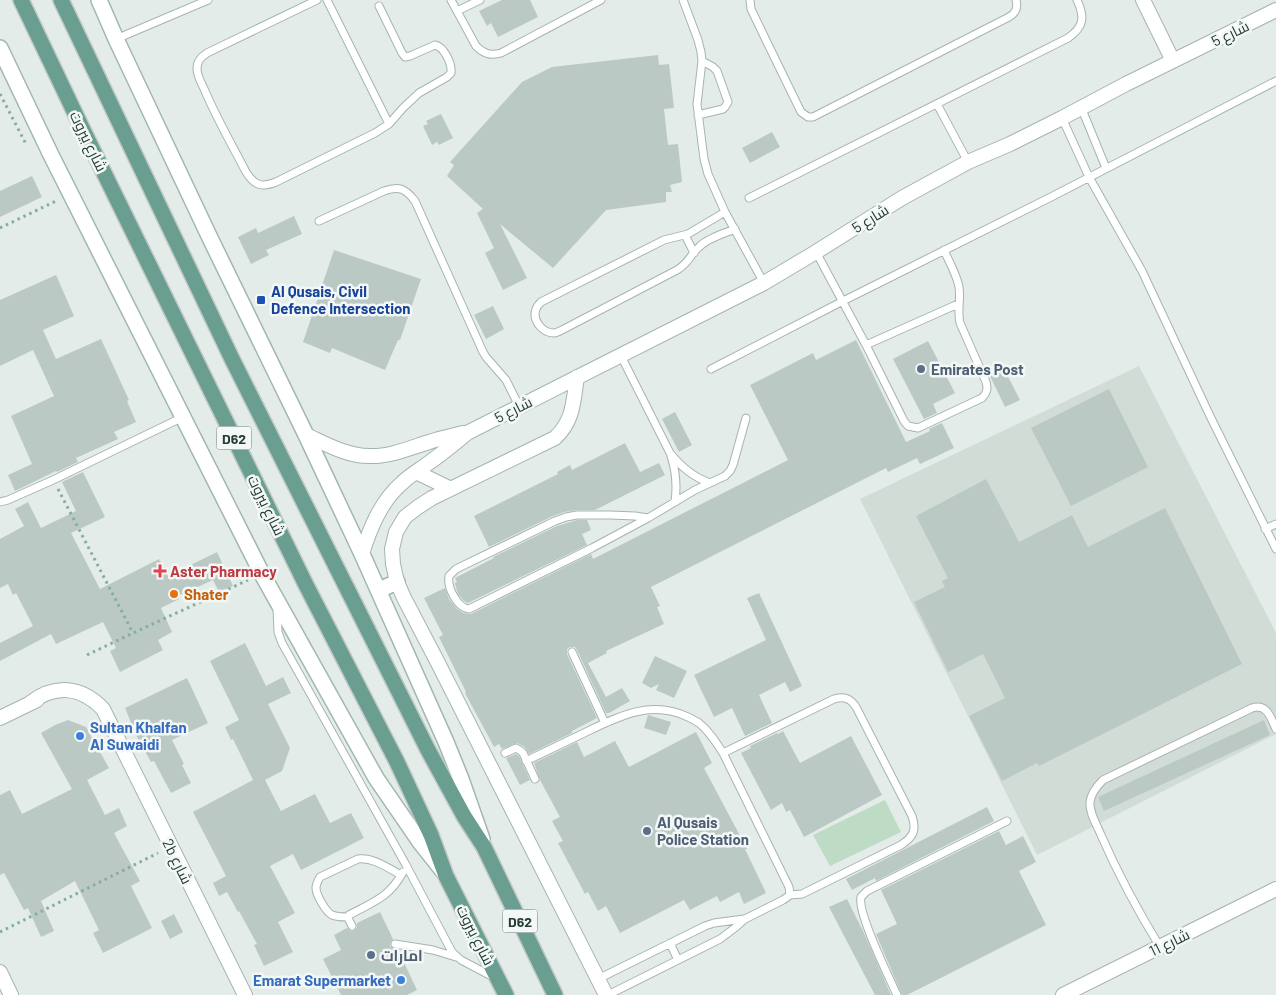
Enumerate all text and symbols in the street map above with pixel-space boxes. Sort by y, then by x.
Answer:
street label: شارع 5 [1208,16,1253,53]
street label: شارع بيروت [64,108,111,175]
street label: شارع 5 [848,200,893,239]
place label: Al Qusais, Civil Defence Intersection [271,282,411,317]
marker: Al Qusais, Civil Defence Intersection [255,294,267,306]
place label: Emirates Post [931,360,1024,378]
marker: Emirates Post [915,363,927,375]
street label: شارع 5 [491,392,536,429]
road number: D62 [216,426,252,449]
street label: شارع بيروت [242,472,289,539]
place label: Aster Pharmacy [170,562,277,580]
marker: Aster Pharmacy [154,565,166,577]
place label: Shater [184,585,229,603]
marker: Shater [168,588,180,600]
place label: Sultan Khalfan Al Suwaidi [90,718,187,753]
marker: Sultan Khalfan Al Suwaidi [74,730,86,742]
place label: Al Qusais Police Station [657,813,749,848]
marker: Al Qusais Police Station [641,825,653,837]
street label: 2b شارع [157,835,197,888]
street label: شارع بيروت [451,902,499,969]
road number: D62 [502,909,538,932]
street label: شارع 11 [1146,925,1193,962]
place label: امارات [381,946,423,965]
marker: امارات [365,949,377,961]
place label: Emarat Supermarket [253,971,391,989]
marker: Emarat Supermarket [395,974,407,986]

